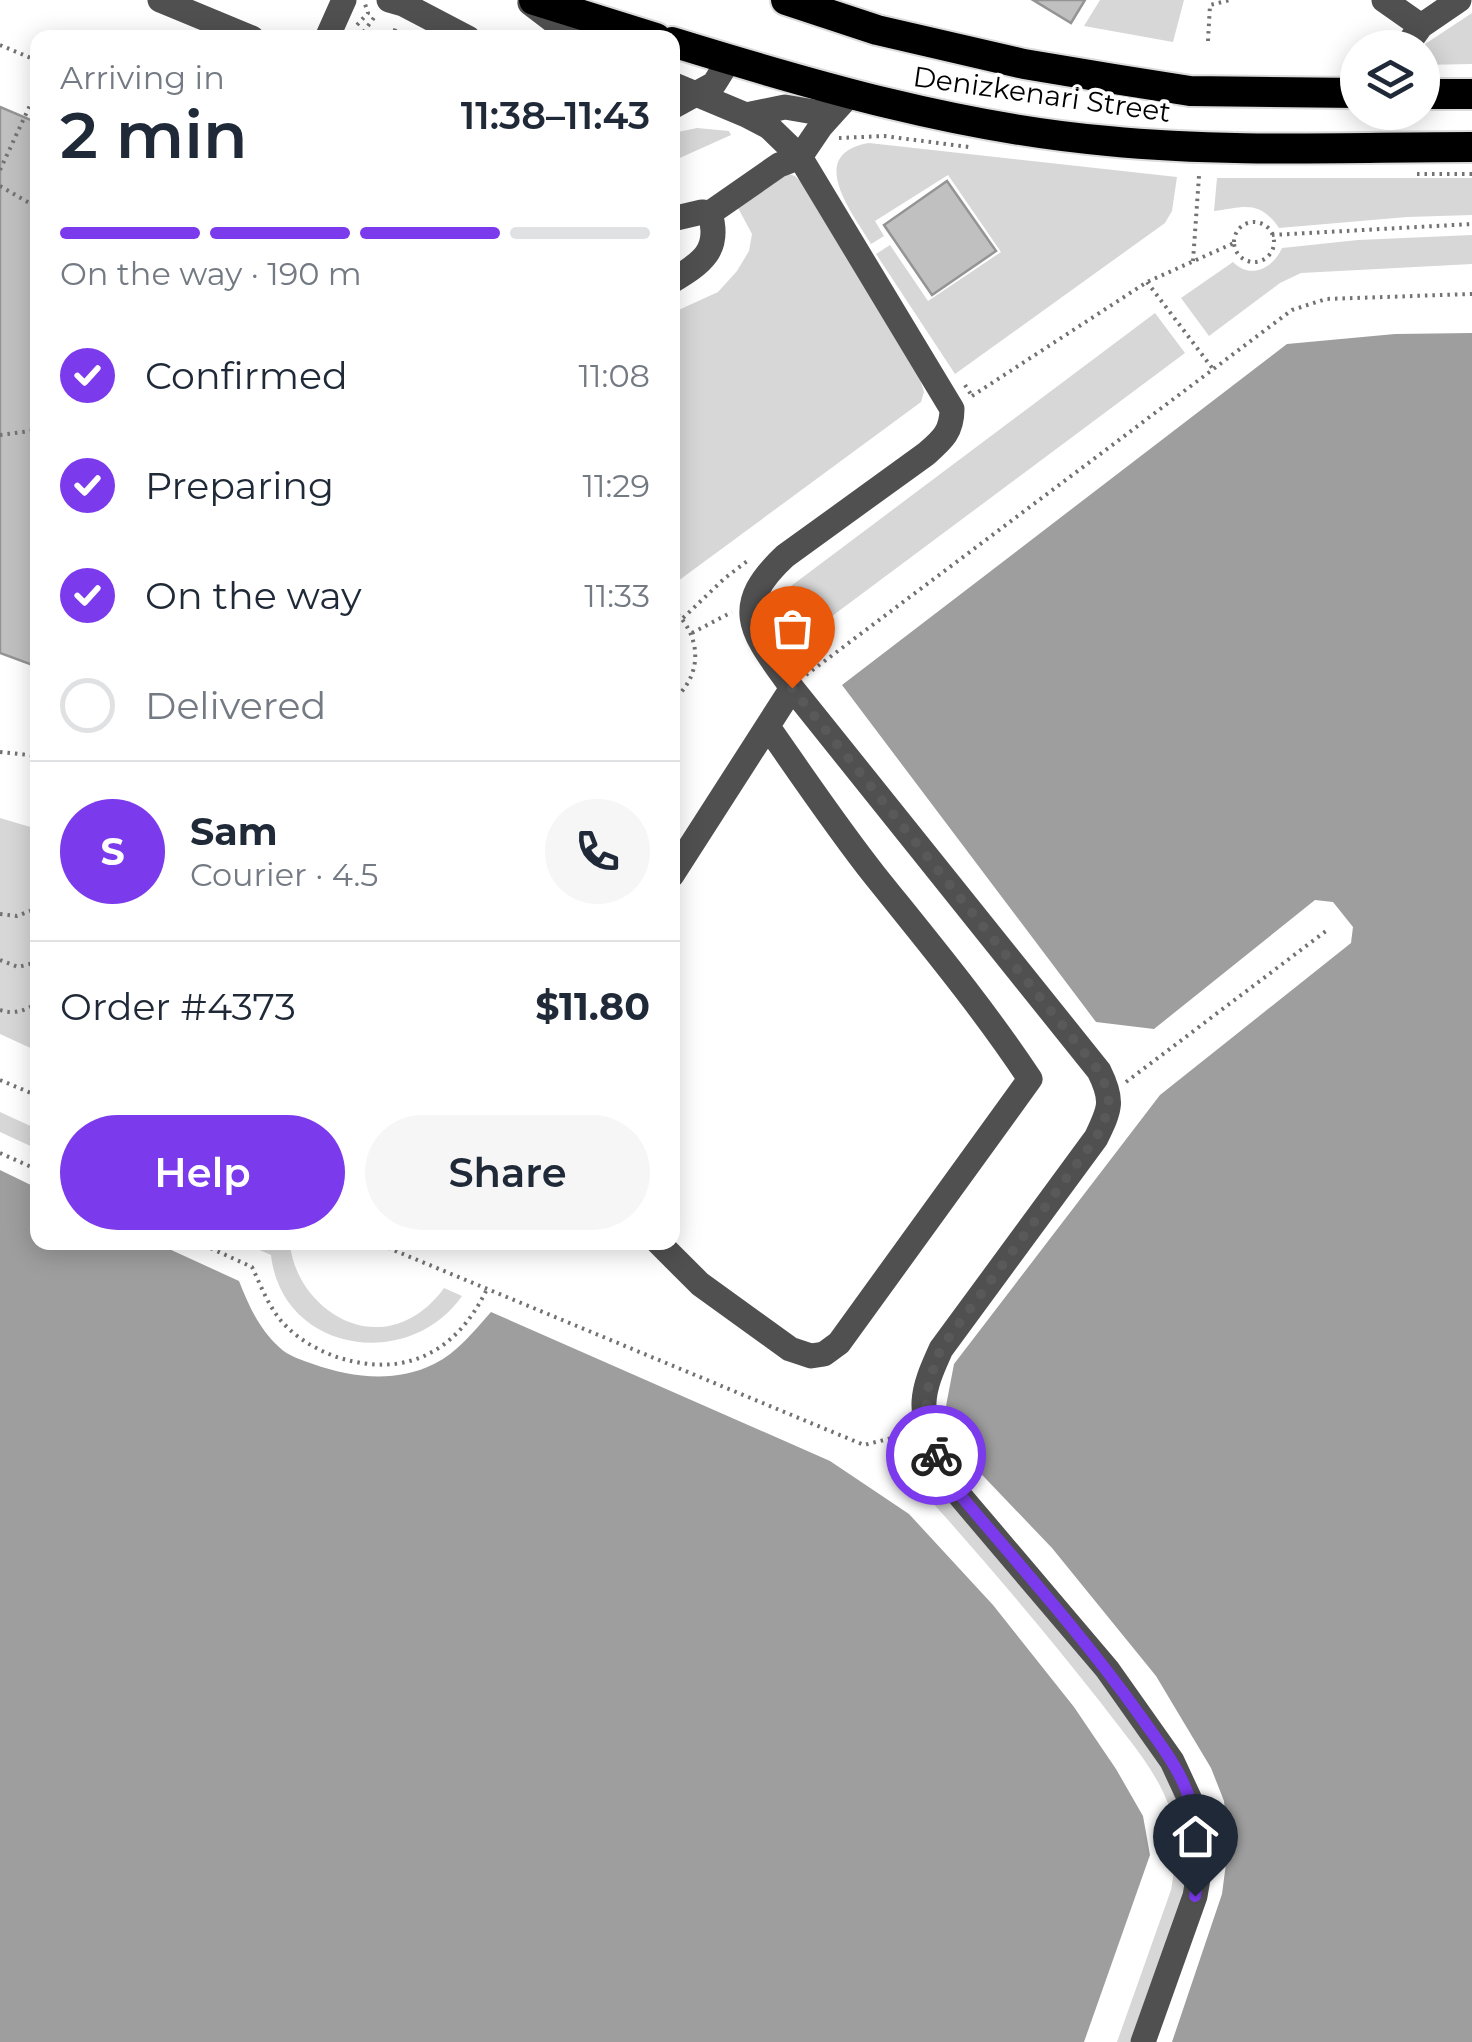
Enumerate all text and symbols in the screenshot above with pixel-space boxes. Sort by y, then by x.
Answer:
map controls [1340,30,1440,130]
button: layers [1340,30,1440,130]
text: Arriving in [60,58,225,97]
street label: Denizkenari Street [911,59,1173,129]
text: 11:38–11:43 [461,92,650,139]
text: 2 min [60,95,248,174]
text: On the way · 190 m [60,254,362,293]
icon: check [60,348,115,403]
text: Confirmed [145,352,348,399]
text: 11:08 [579,356,650,395]
icon: check [60,458,115,513]
text: Preparing [145,462,334,509]
text: 11:29 [582,466,650,505]
icon: check [60,568,115,623]
text: On the way [145,572,362,619]
text: 11:33 [584,576,650,615]
pin [750,586,835,689]
icon: bag [765,601,820,656]
text: Delivered [145,682,326,729]
button: phone [545,799,650,904]
text: Sam [190,808,278,855]
text: S [100,828,125,875]
text: Courier · 4.5 [190,855,378,894]
text: Order #4373 [60,983,296,1030]
text: $11.80 [535,983,650,1030]
button: Help [60,1115,345,1230]
button: Share [365,1115,650,1230]
courier [886,1405,986,1505]
icon: bike [909,1428,964,1483]
pin [1153,1794,1238,1897]
icon: home [1168,1809,1223,1864]

